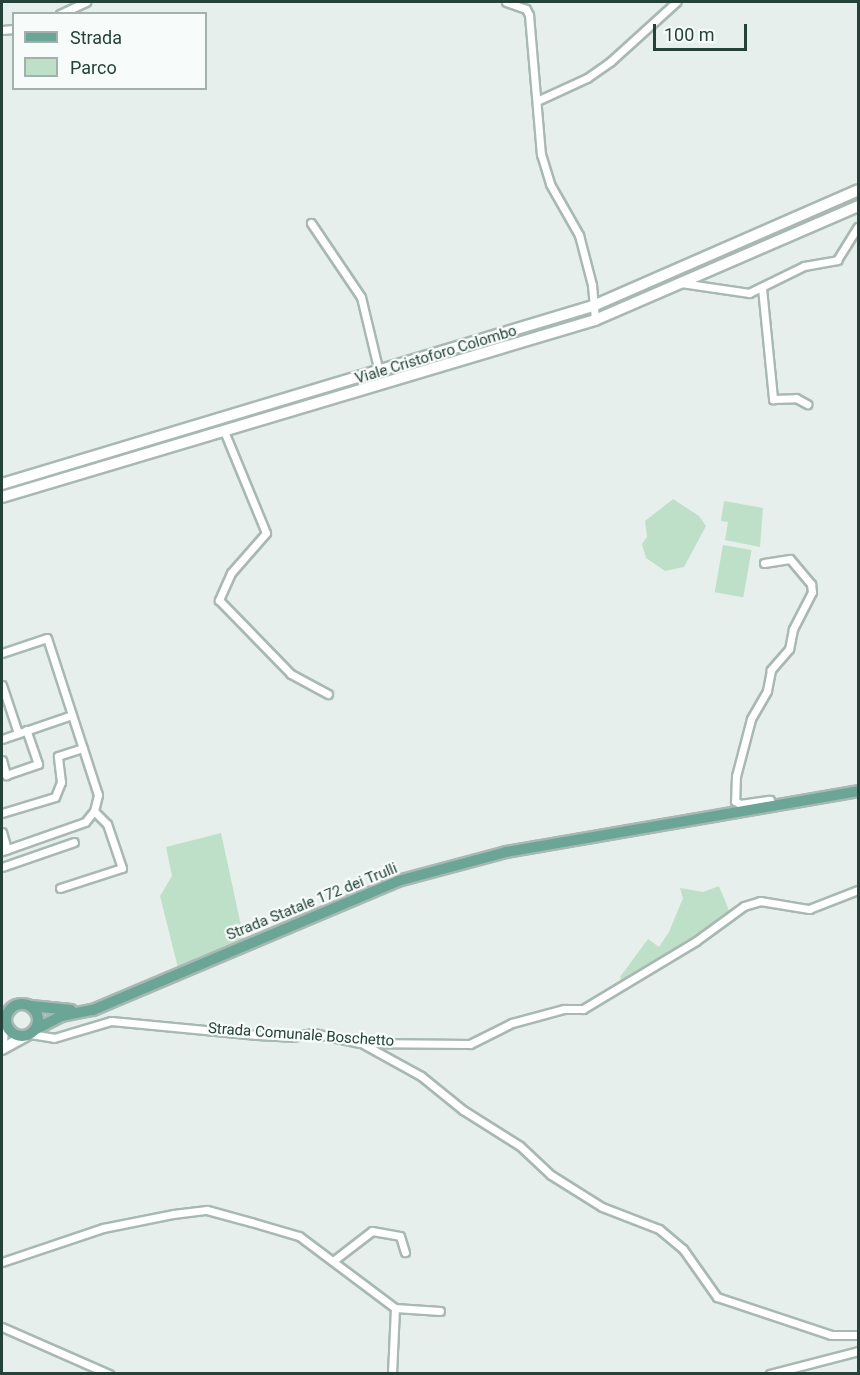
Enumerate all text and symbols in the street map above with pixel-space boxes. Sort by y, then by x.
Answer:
legend [12,12,207,90]
scale bar [656,12,750,50]
text: 100 m [664,24,715,45]
text: Strada [70,27,122,48]
text: Parco [70,57,117,78]
street label: Viale Cristoforo Colombo [353,322,519,388]
street label: Strada Statale 172 dei Trulli [224,859,400,945]
street label: Strada Comunale Boschetto [207,1020,395,1050]

